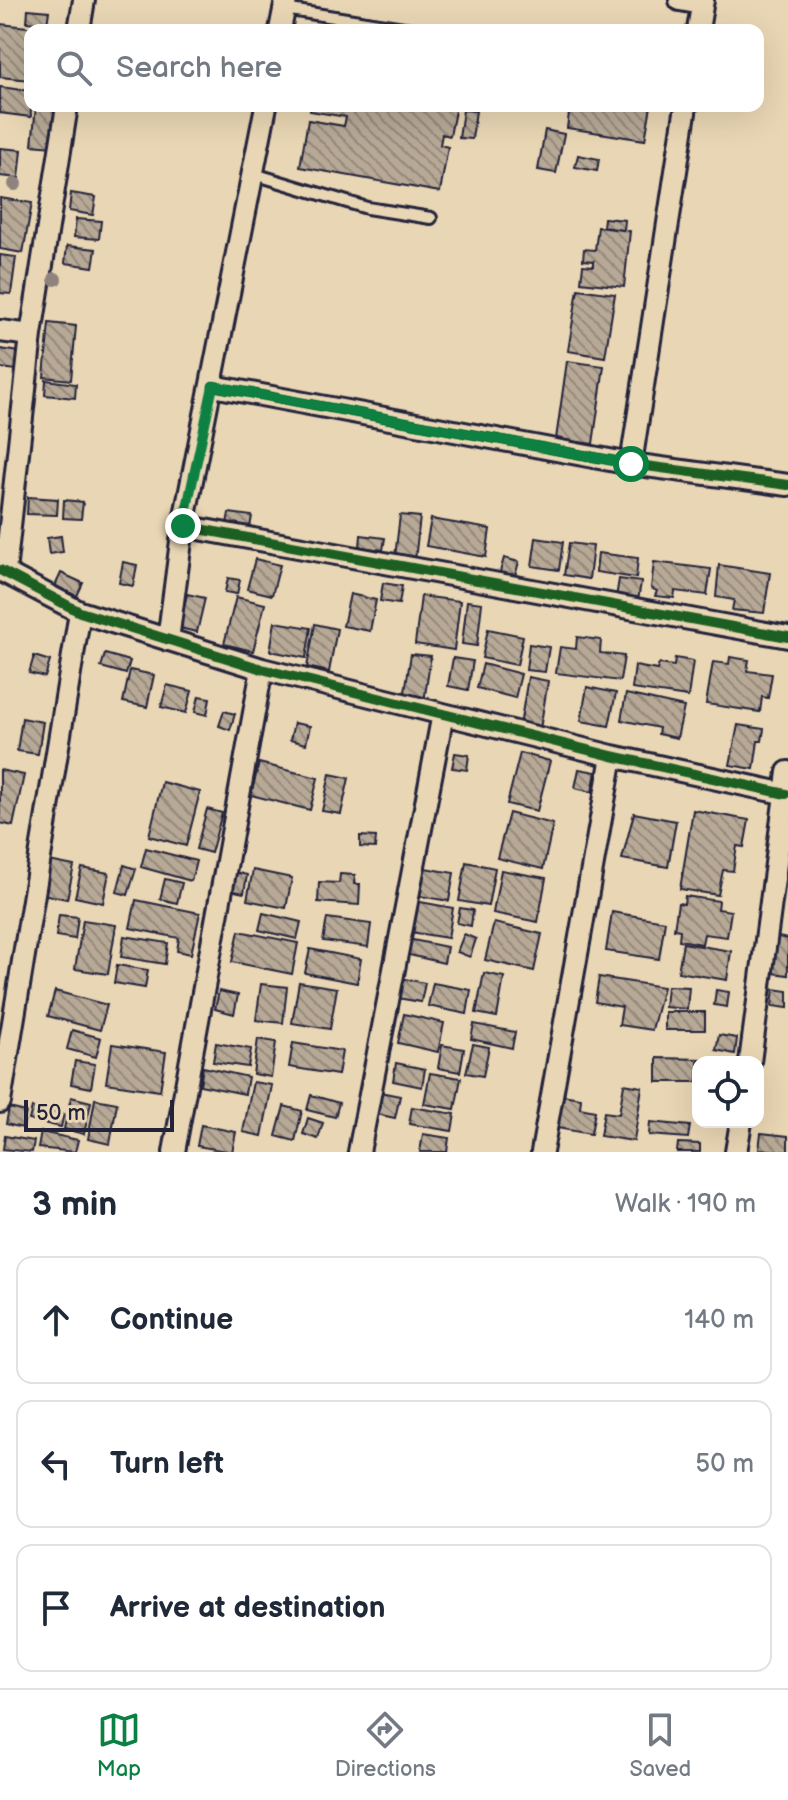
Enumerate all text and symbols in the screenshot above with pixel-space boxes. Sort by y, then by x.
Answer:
search box [24,24,764,112]
icon: search [52,46,96,90]
text: Search here [116,50,282,86]
route start [613,446,649,482]
route end [165,508,201,544]
map controls [692,1056,764,1128]
button: locate [692,1056,764,1128]
scale bar [24,1096,174,1132]
text: 50 m [36,1100,86,1127]
text: 3 min [32,1184,117,1225]
text: Walk · 190 m [615,1189,756,1220]
icon: ahead [34,1298,78,1342]
text: Continue [110,1302,233,1338]
text: 140 m [684,1305,754,1336]
icon: left [34,1442,78,1486]
text: Turn left [110,1446,224,1482]
text: 50 m [695,1449,754,1480]
icon: arrive [34,1586,78,1630]
text: Arrive at destination [110,1590,386,1626]
tab: Map [97,1708,141,1783]
tab: Directions [335,1708,436,1783]
tab: Saved [629,1708,691,1783]

